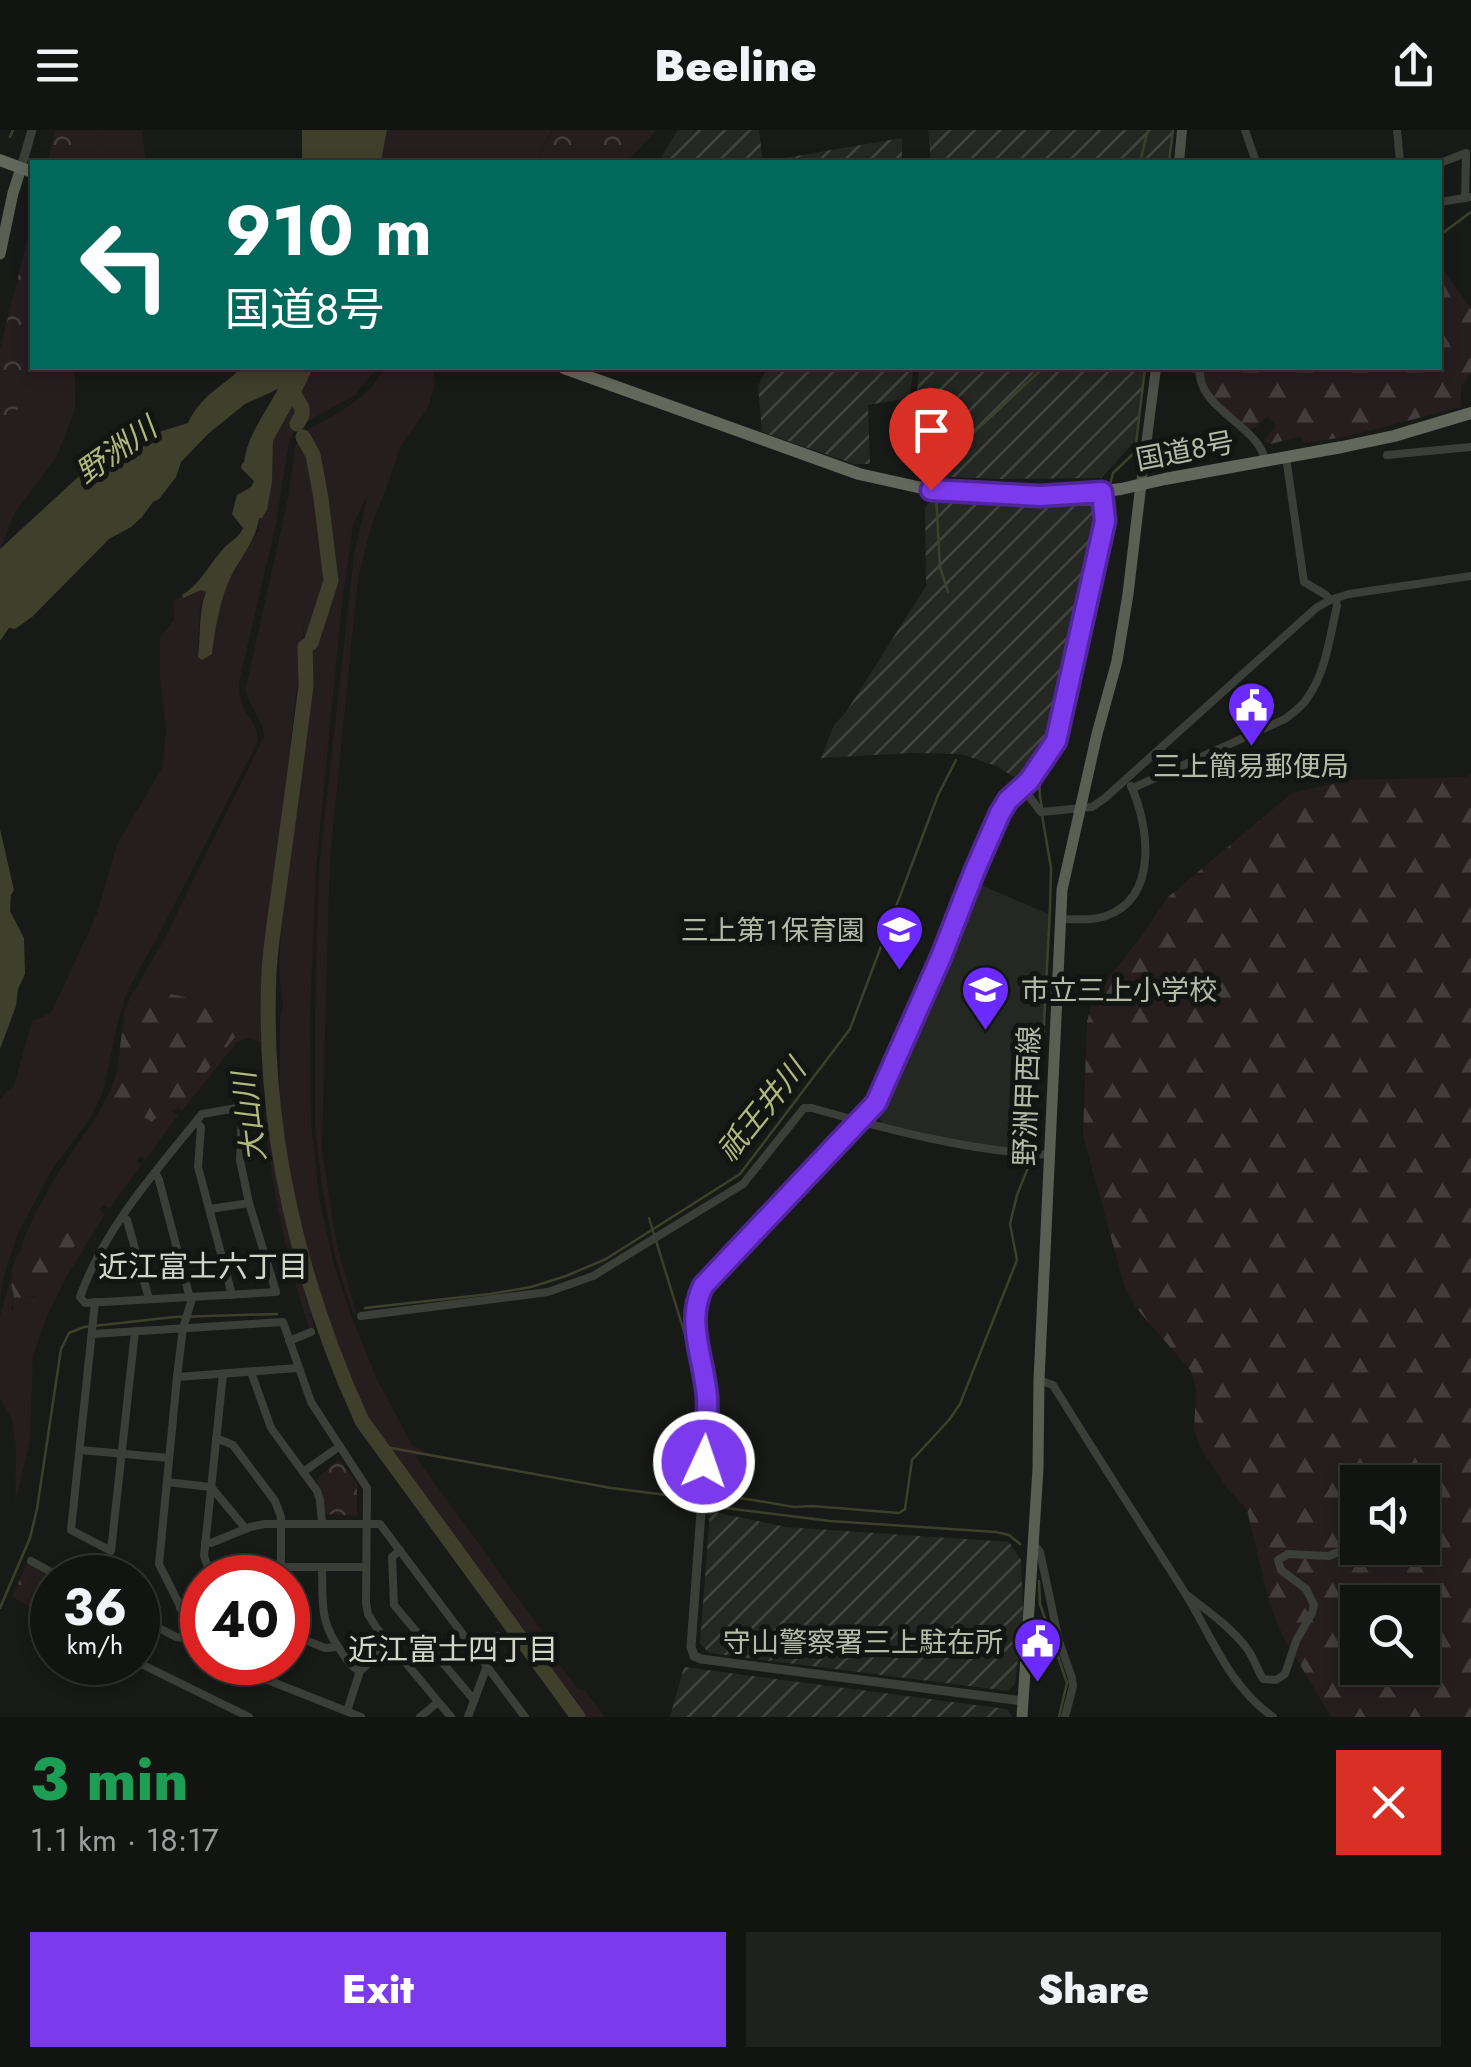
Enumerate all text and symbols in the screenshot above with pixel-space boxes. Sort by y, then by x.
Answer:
text: Beeline [654,33,817,98]
icon: menu [30,38,85,93]
icon: share [1386,38,1441,93]
text: 910 m [225,180,432,281]
icon: left [60,200,190,330]
text: 国道8号 [225,277,385,342]
pin [889,388,974,491]
icon: arrive [904,403,959,458]
water label: 野洲川 [67,405,168,493]
street label: 国道8号 [1132,421,1238,481]
public building icon: 三上簡易郵便局 [1225,680,1277,748]
place label: 三上簡易郵便局 [1153,746,1349,787]
school or university icon: 三上第１保育園 [874,904,926,972]
place label: 三上第１保育園 [681,910,865,951]
school or university icon: 市立三上小学校 [960,964,1012,1032]
place label: 市立三上小学校 [1021,970,1217,1011]
street label: 野洲甲西線 [1004,1025,1050,1167]
water label: 祇王井川 [707,1048,817,1170]
water label: 大山川 [222,1067,276,1164]
district label: 近江富士六丁目 [98,1245,308,1288]
position arrow [652,1410,756,1514]
map controls [1340,1465,1440,1685]
button: sound [1340,1465,1440,1565]
speed limit sign: 40 [180,1555,310,1685]
text: 36 [63,1571,127,1644]
button: search [1340,1585,1440,1685]
public building icon: 守山警察署三上駐在所 [1012,1616,1064,1684]
place label: 守山警察署三上駐在所 [723,1622,1003,1663]
text: km/h [67,1627,123,1663]
district label: 近江富士四丁目 [348,1628,558,1671]
text: 3 min [30,1736,189,1823]
button: close [1336,1750,1441,1855]
text: 1.1 km · 18:17 [30,1817,219,1863]
button: Exit [30,1932,726,2047]
button: Share [746,1932,1441,2047]

